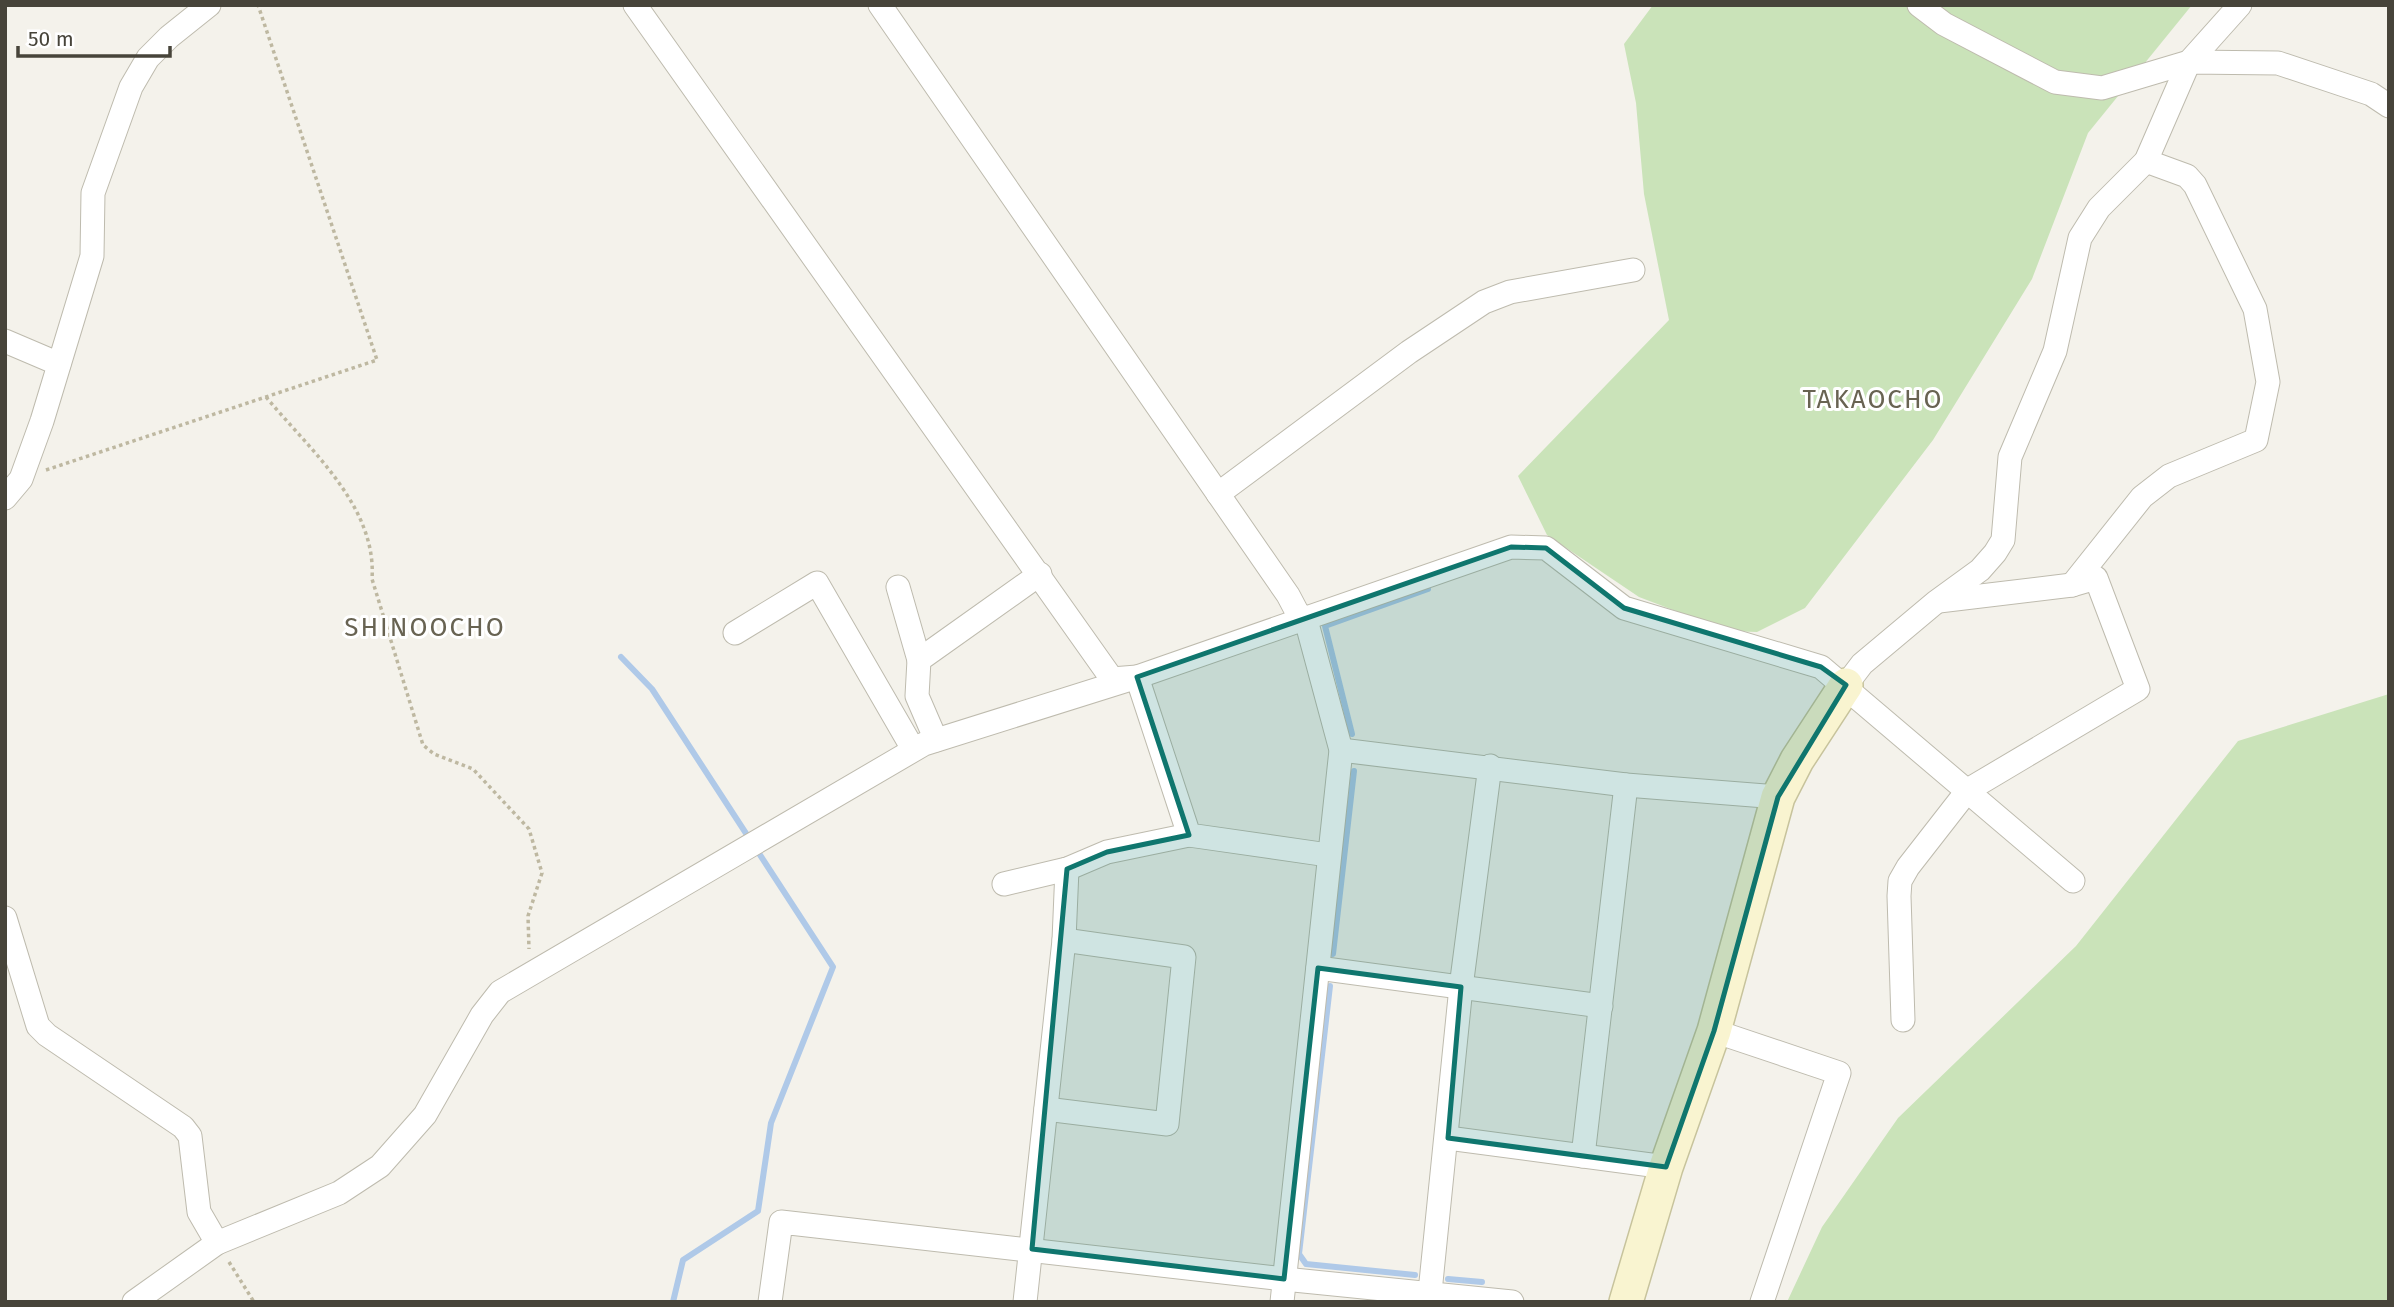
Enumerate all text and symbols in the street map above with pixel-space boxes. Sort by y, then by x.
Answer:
scale bar [18,14,170,58]
text: 50 m [28,26,74,52]
district label: TAKAOCHO [1802,384,1944,415]
district label: SHINOOCHO [344,612,506,643]

